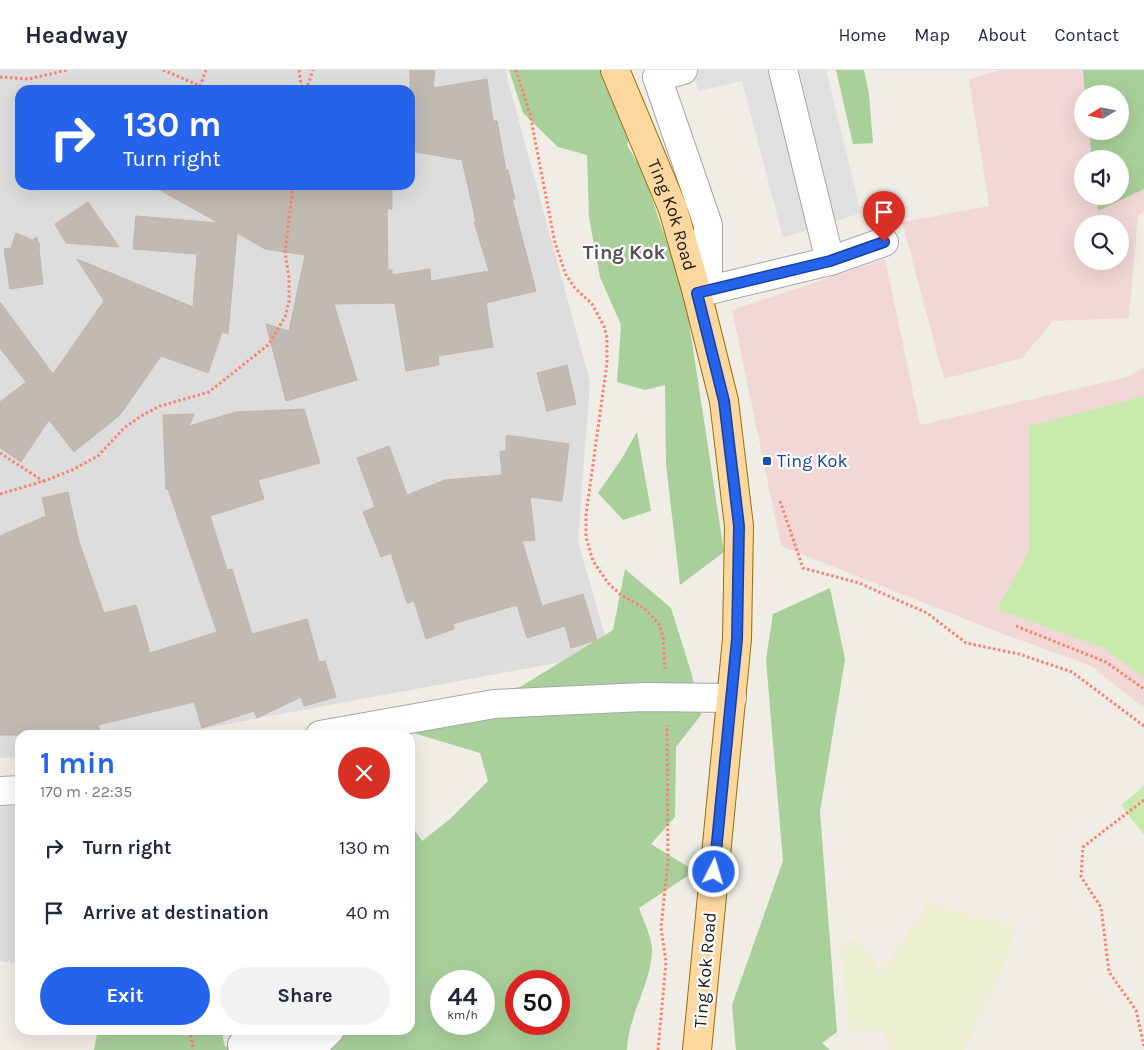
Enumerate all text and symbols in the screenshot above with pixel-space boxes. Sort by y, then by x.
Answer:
text: Headway [25,21,128,49]
text: Home [838,24,886,46]
text: Map [914,24,950,46]
text: About [978,24,1027,46]
text: Contact [1055,24,1119,46]
north arrow [1074,85,1129,140]
map controls [1074,85,1129,270]
text: 130 m [123,104,221,145]
icon: right [40,105,105,170]
text: Turn right [123,146,221,172]
button: sound [1074,150,1129,205]
street label: Ting Kok Road [643,156,701,273]
pin [863,191,905,242]
icon: arrive [870,198,898,226]
button: search [1074,215,1129,270]
district label: Ting Kok [583,241,665,264]
place label: Ting Kok [777,450,848,472]
marker: Ting Kok [761,455,773,467]
text: 1 min [40,745,115,781]
button: close [338,747,390,799]
text: 170 m · 22:35 [40,782,132,801]
icon: right [40,834,68,862]
text: Turn right [83,837,172,859]
text: 130 m [339,837,390,859]
position arrow [687,845,739,897]
icon: arrive [40,899,68,927]
text: Arrive at destination [83,902,269,924]
text: 40 m [346,902,390,924]
street label: Ting Kok Road [689,911,721,1029]
button: Exit [40,967,210,1025]
button: Share [220,967,390,1025]
speed limit sign: 50 [505,970,570,1035]
text: 44 [448,982,477,1011]
text: km/h [447,1008,478,1022]

